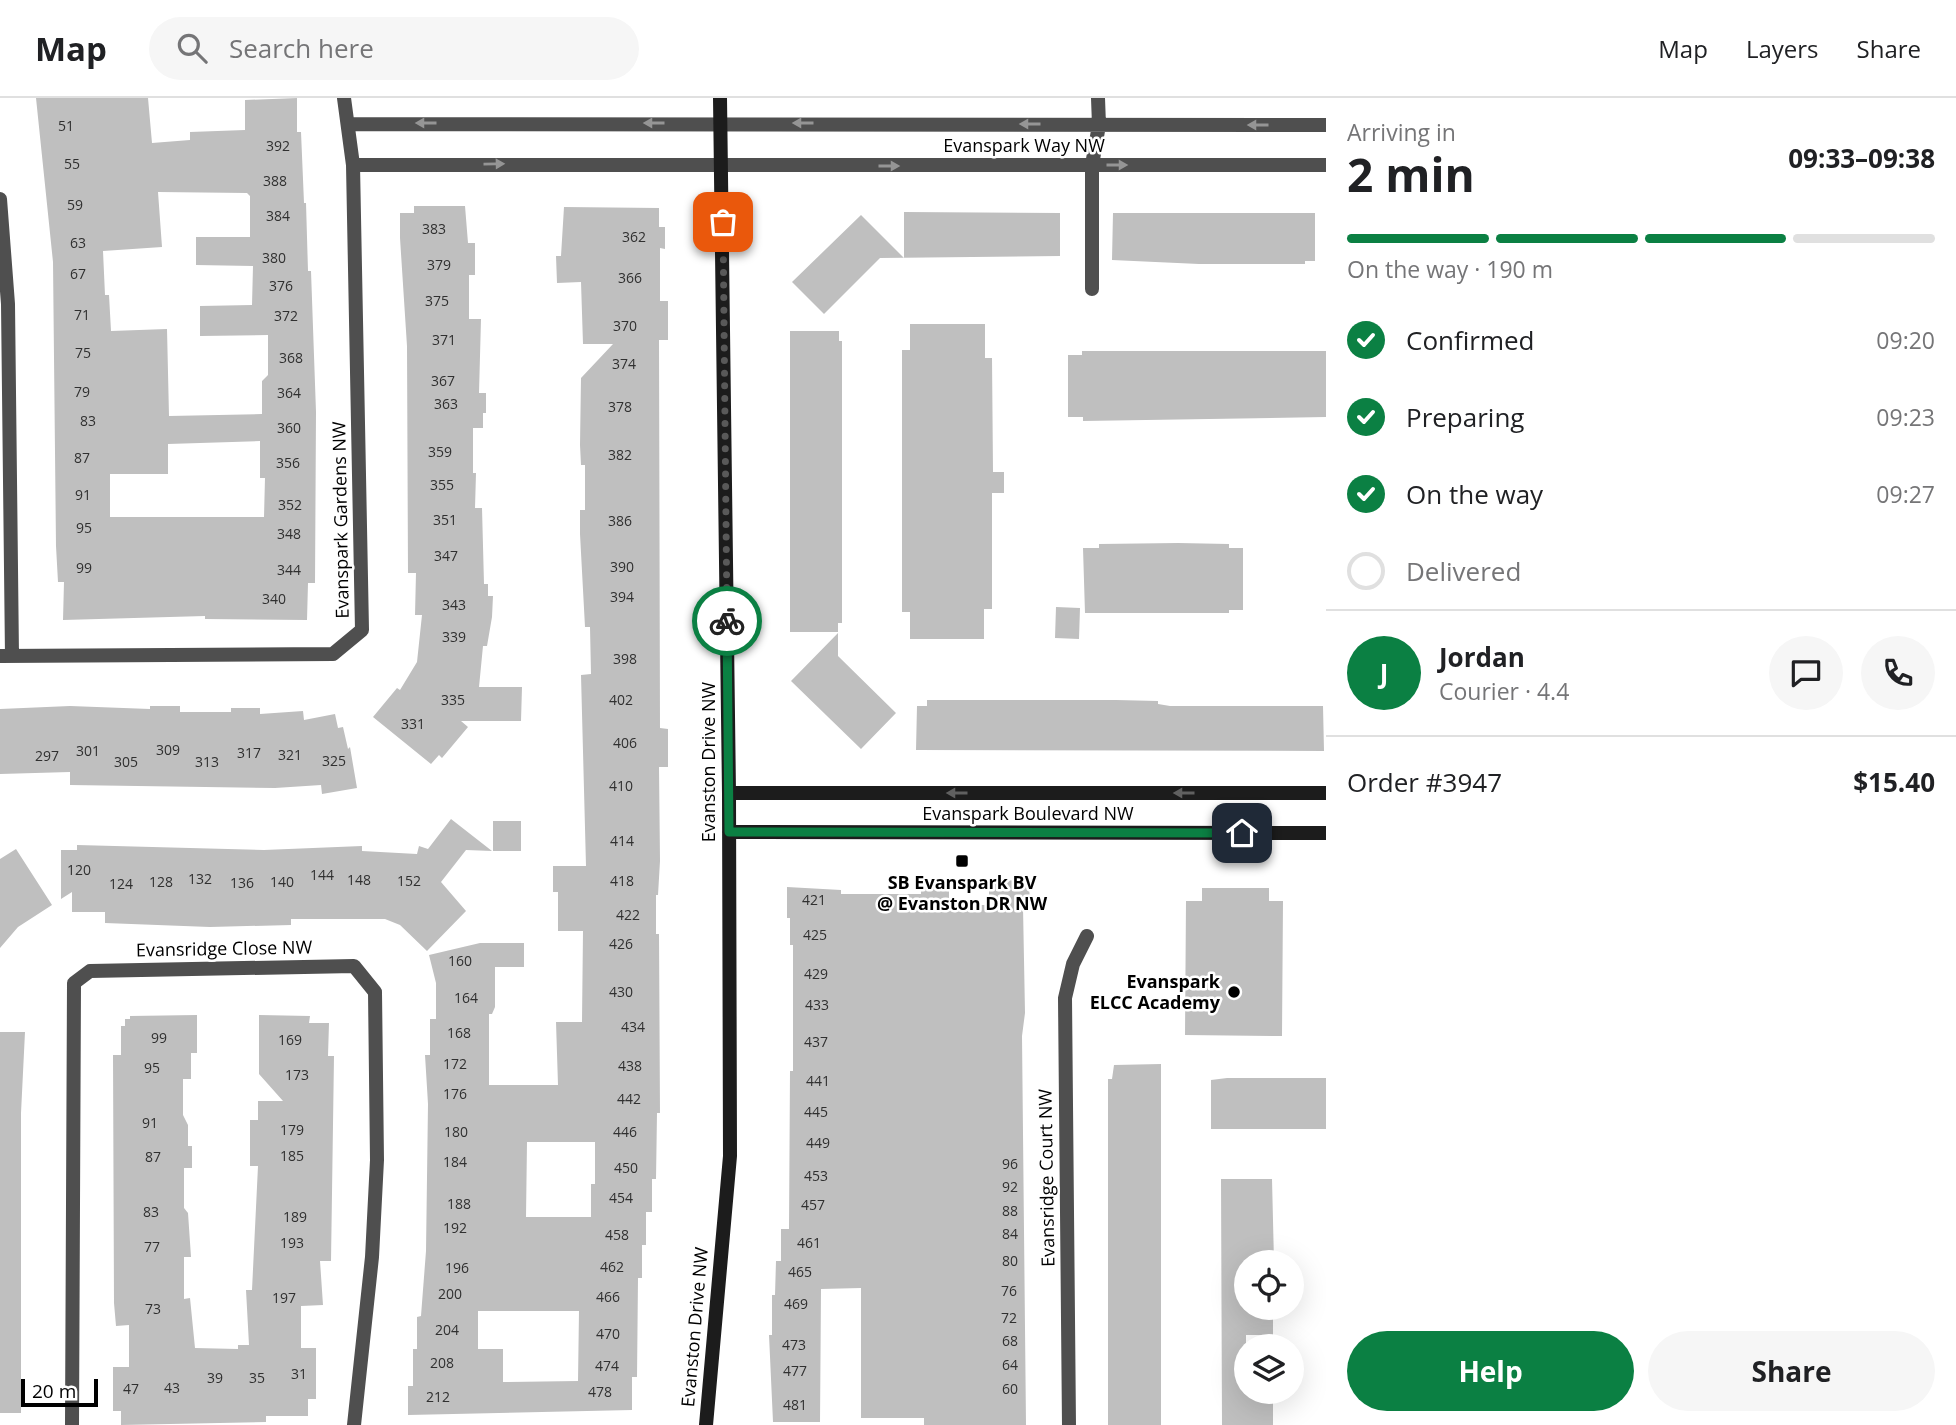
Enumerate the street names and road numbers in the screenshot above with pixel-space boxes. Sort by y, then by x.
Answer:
street label: Evanspark Way NW [943,133,1105,157]
street label: Evanspark Gardens NW [326,421,354,619]
street label: Evanston Drive NW [696,681,720,842]
street label: Evanspark Boulevard NW [922,801,1134,825]
street label: Evansridge Close NW [136,934,313,962]
street label: Evansridge Court NW [1032,1088,1060,1267]
street label: Evanston Drive NW [675,1246,713,1408]

